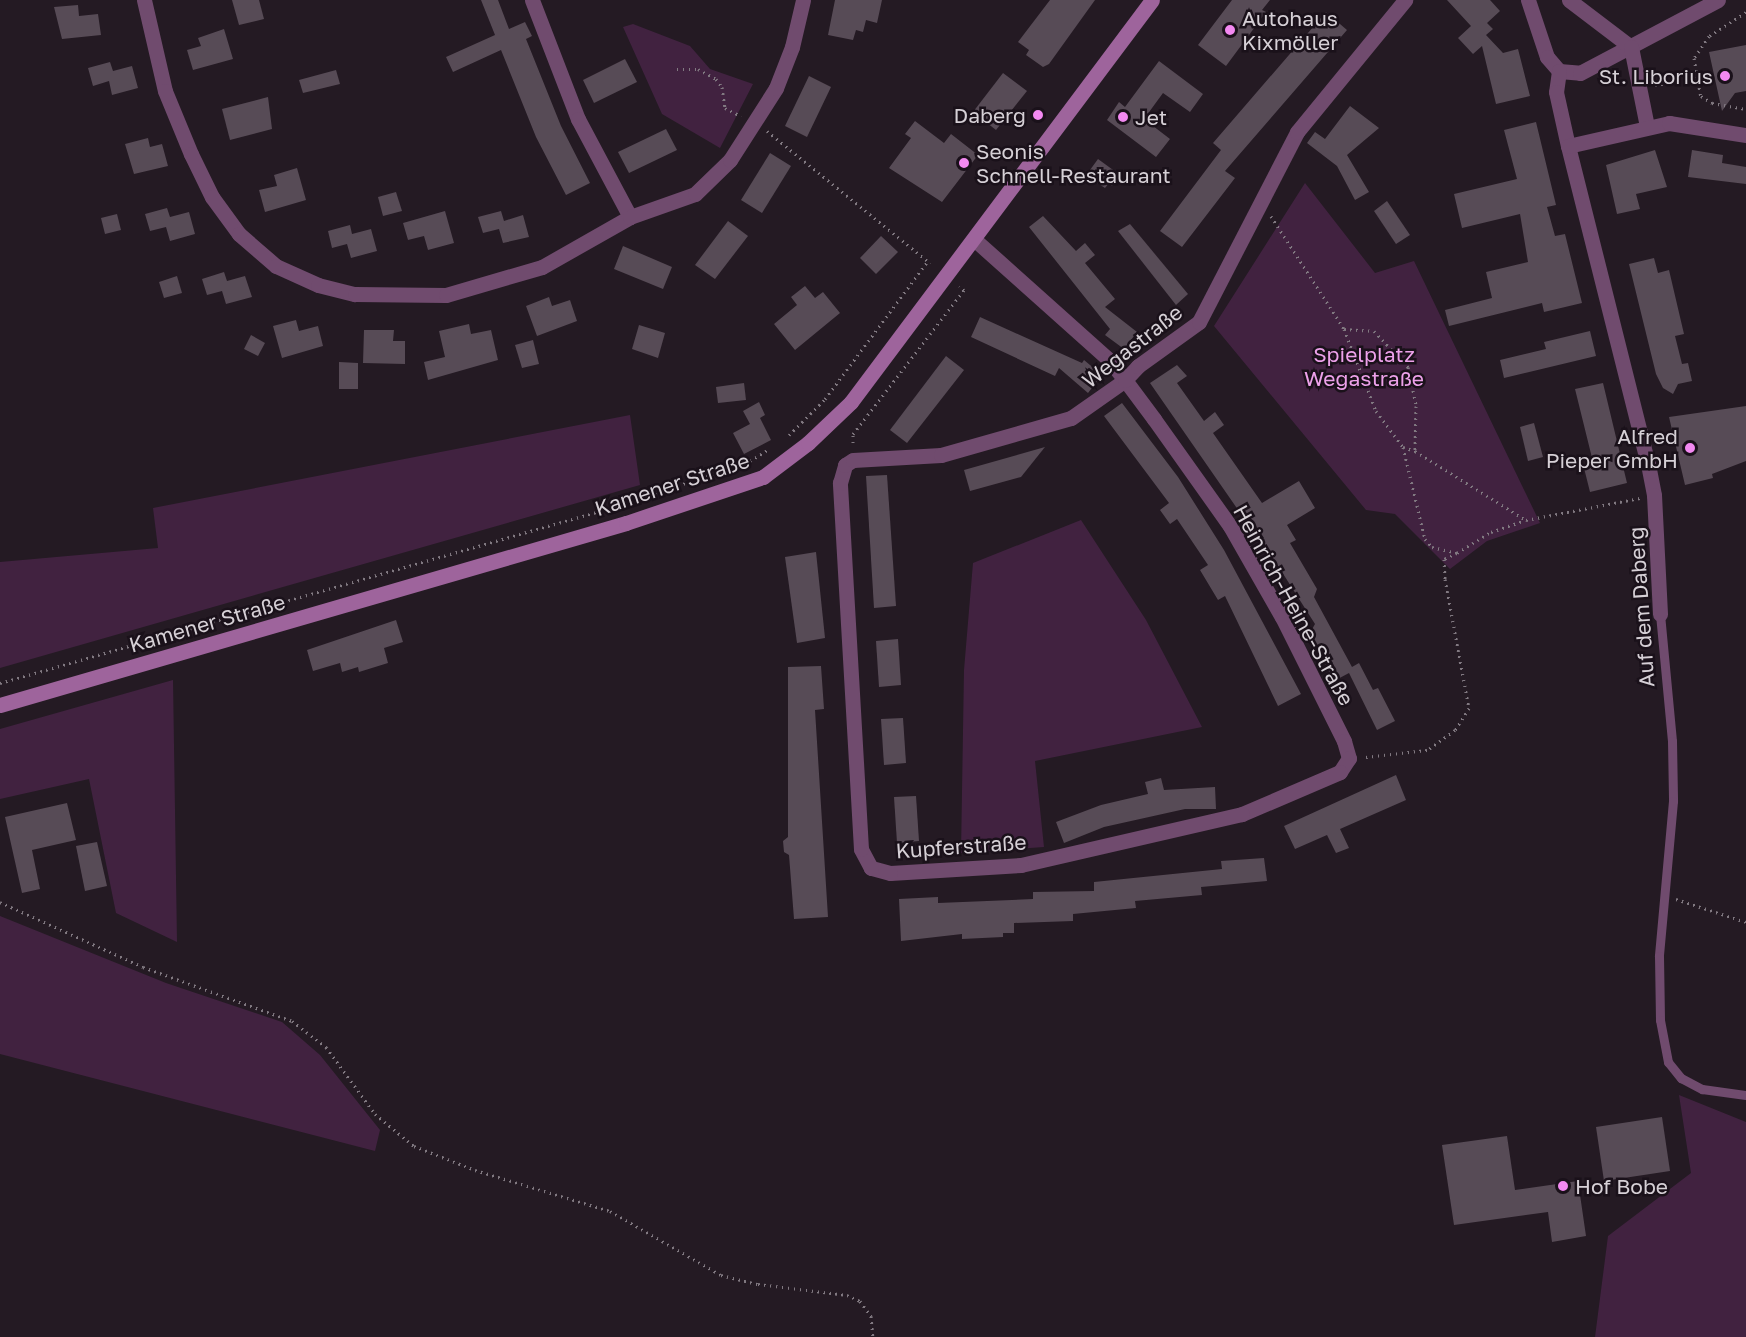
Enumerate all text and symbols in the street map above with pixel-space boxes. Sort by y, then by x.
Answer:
place label: Autohaus Kixmöller [1242,5,1338,55]
marker: Autohaus Kixmöller [1223,23,1237,37]
place label: St. Liborius [1599,63,1713,89]
marker: St. Liborius [1718,69,1732,83]
place label: Daberg [953,102,1026,128]
place label: Jet [1135,104,1167,130]
marker: Daberg [1031,108,1045,122]
marker: Jet [1116,110,1130,124]
place label: Seonis Schnell-Restaurant [976,138,1171,188]
marker: Seonis Schnell-Restaurant [957,156,971,170]
street label: Wegastraße [1077,299,1187,393]
park label: Spielplatz Wegastraße [1304,341,1424,391]
place label: Alfred Pieper GmbH [1546,423,1678,473]
marker: Alfred Pieper GmbH [1683,441,1697,455]
street label: Kamener Straße [592,447,752,521]
street label: Heinrich-Heine-Straße [1228,500,1360,710]
street label: Auf dem Daberg [1623,526,1659,688]
street label: Kamener Straße [126,589,288,657]
street label: Kupferstraße [895,829,1027,863]
place label: Hof Bobe [1575,1173,1668,1199]
marker: Hof Bobe [1556,1179,1570,1193]

